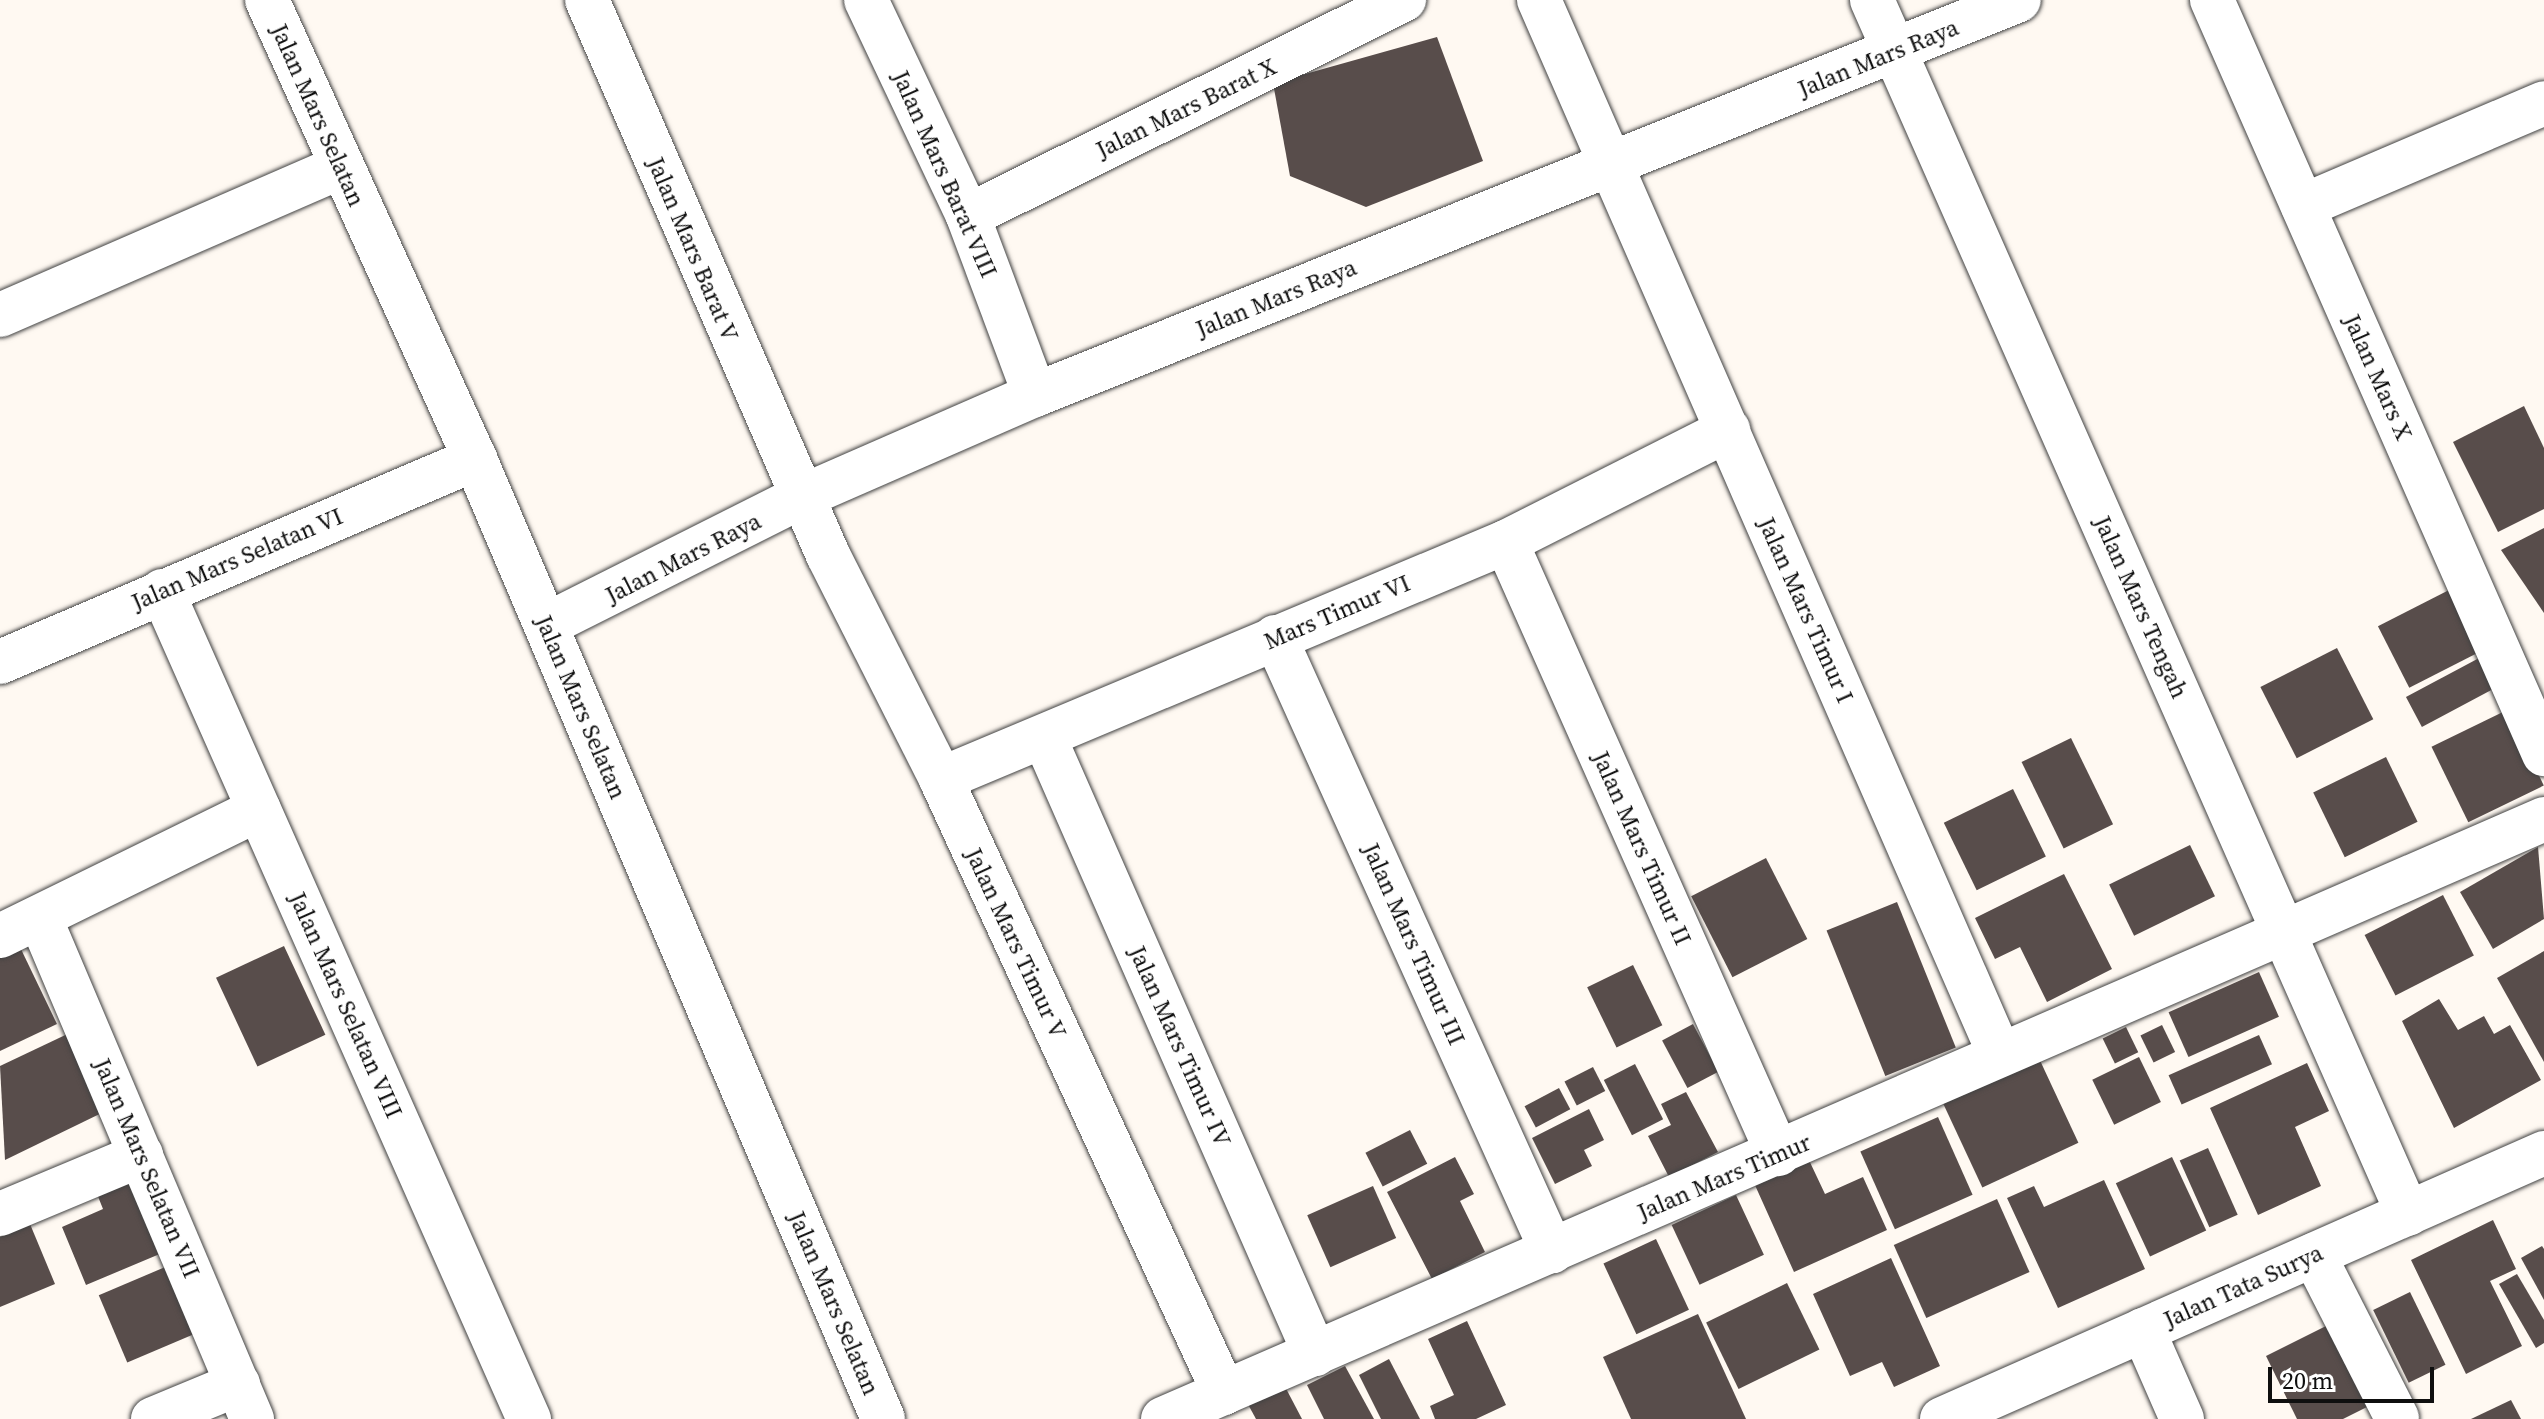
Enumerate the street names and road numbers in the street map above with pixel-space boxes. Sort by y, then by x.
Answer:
street label: Jalan Mars Raya [1794,13,1962,103]
street label: Jalan Mars Selatan [265,19,371,211]
street label: Jalan Mars Barat X [1091,52,1281,164]
street label: Jalan Mars Barat VIII [886,66,1004,282]
street label: Jalan Mars Barat V [641,152,745,346]
street label: Jalan Mars Raya [1192,253,1360,343]
street label: Jalan Mars X [2338,310,2418,444]
street label: Jalan Mars Selatan VI [127,501,347,617]
street label: Jalan Mars Raya [600,506,766,610]
street label: Jalan Mars Tengah [2088,511,2194,703]
street label: Jalan Mars Timur I [1752,512,1860,708]
street label: Mars Timur VI [1259,568,1415,656]
street label: Jalan Mars Selatan [529,611,633,803]
street label: Jalan Mars Timur II [1586,746,1698,950]
street label: Jalan Mars Timur III [1356,838,1472,1050]
street label: Jalan Mars Timur V [959,843,1073,1043]
street label: Jalan Mars Selatan VIII [283,887,409,1123]
street label: Jalan Mars Timur IV [1123,941,1237,1151]
street label: Jalan Mars Selatan VII [88,1054,206,1282]
street label: Jalan Mars Timur [1633,1127,1815,1227]
street label: Jalan Mars Selatan [782,1207,886,1399]
street label: Jalan Tata Surya [2159,1238,2327,1334]

